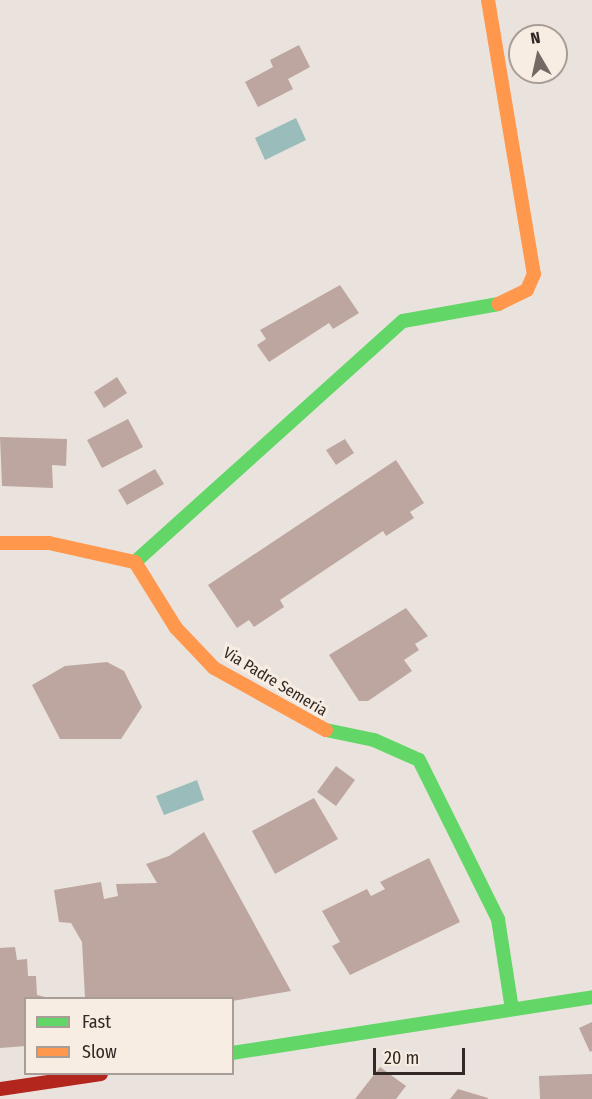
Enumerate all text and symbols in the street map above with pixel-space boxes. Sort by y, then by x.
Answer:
north arrow [508,24,568,84]
text: N [529,28,542,48]
street label: Via Padre Semeria [219,643,331,721]
legend [24,997,234,1075]
text: Fast [82,1011,111,1033]
scale bar [376,1036,468,1074]
text: Slow [82,1041,117,1063]
text: 20 m [384,1047,419,1069]

